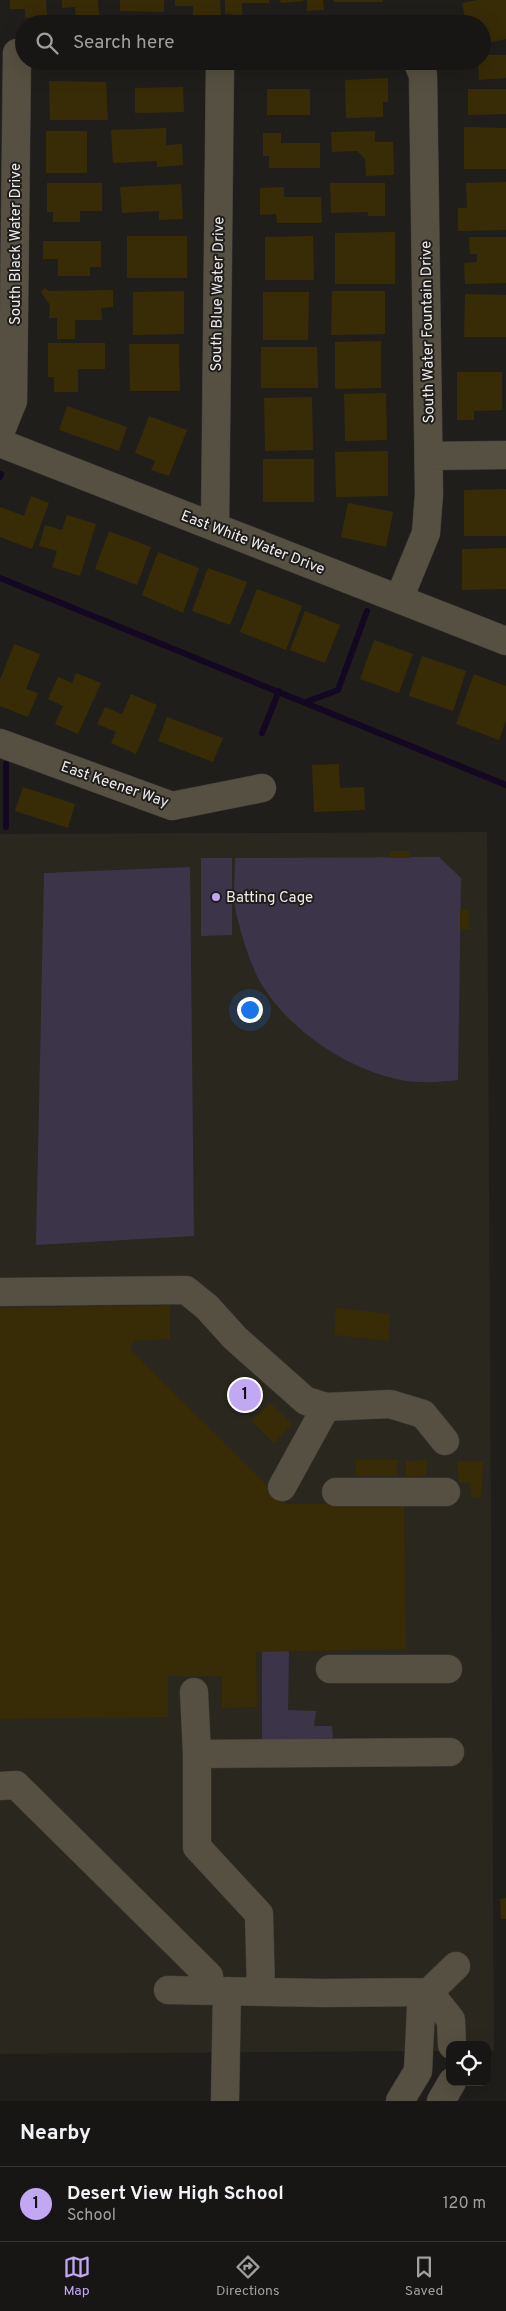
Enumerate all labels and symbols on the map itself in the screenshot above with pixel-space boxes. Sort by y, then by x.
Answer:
street label: South Black Water Drive [7,163,26,325]
street label: South Blue Water Drive [208,216,229,372]
street label: South Water Fountain Drive [417,240,440,423]
street label: East White Water Drive [178,507,327,580]
street label: East Keener Way [58,758,171,813]
place label: Batting Cage [226,889,313,908]
marker: Batting Cage [210,891,222,903]
your location [237,997,263,1023]
pin: 1 [229,1376,261,1414]

